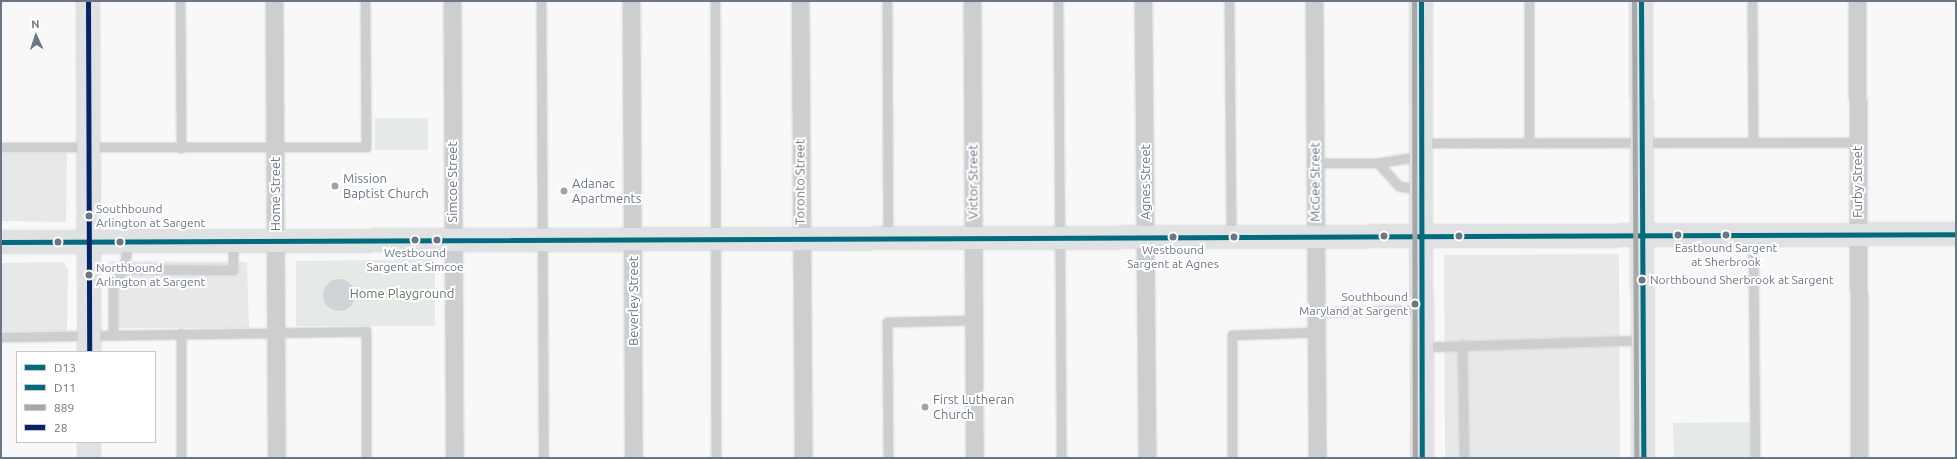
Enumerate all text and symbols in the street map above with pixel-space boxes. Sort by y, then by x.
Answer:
north arrow [16,16,56,56]
text: N [31,18,40,30]
street label: Toronto Street [792,139,808,225]
street label: Simcoe Street [444,141,460,223]
street label: McGee Street [1307,142,1323,222]
street label: Agnes Street [1137,144,1153,220]
street label: Victor Street [965,145,981,219]
street label: Furby Street [1849,146,1865,218]
street label: Home Street [267,157,283,231]
place label: Mission Baptist Church [343,171,429,202]
place label: Adanac Apartments [572,176,641,207]
marker: Mission Baptist Church [330,181,340,191]
marker: Adanac Apartments [559,186,569,196]
place label: Southbound Arlington at Sargent [96,202,205,230]
marker: Southbound Arlington at Sargent [84,211,94,221]
unlabelled marker [1673,230,1683,240]
marker: Eastbound Sargent at Sherbrook [1721,230,1731,240]
unlabelled marker [1379,231,1389,241]
unlabelled marker [1454,231,1464,241]
marker: Westbound Sargent at Agnes [1168,232,1178,242]
unlabelled marker [1229,232,1239,242]
marker: Westbound Sargent at Simcoe [410,235,420,245]
unlabelled marker [432,235,442,245]
unlabelled marker [53,237,63,247]
unlabelled marker [115,237,125,247]
place label: Eastbound Sargent at Sherbrook [1675,241,1777,269]
place label: Westbound Sargent at Agnes [1127,243,1219,271]
place label: Westbound Sargent at Simcoe [366,246,464,274]
street label: Beverley Street [625,256,641,346]
place label: Northbound Arlington at Sargent [96,261,205,289]
marker: Northbound Arlington at Sargent [84,270,94,280]
place label: Northbound Sherbrook at Sargent [1650,273,1834,287]
marker: Northbound Sherbrook at Sargent [1637,275,1647,285]
park label: Home Playground [350,285,454,301]
place label: Southbound Maryland at Sargent [1299,290,1408,318]
marker: Southbound Maryland at Sargent [1410,299,1420,309]
legend [16,351,156,443]
text: D13 [54,361,76,374]
text: D11 [54,381,76,394]
place label: First Lutheran Church [933,392,1014,423]
text: 889 [54,401,74,414]
marker: First Lutheran Church [920,402,930,412]
text: 28 [54,421,68,434]

